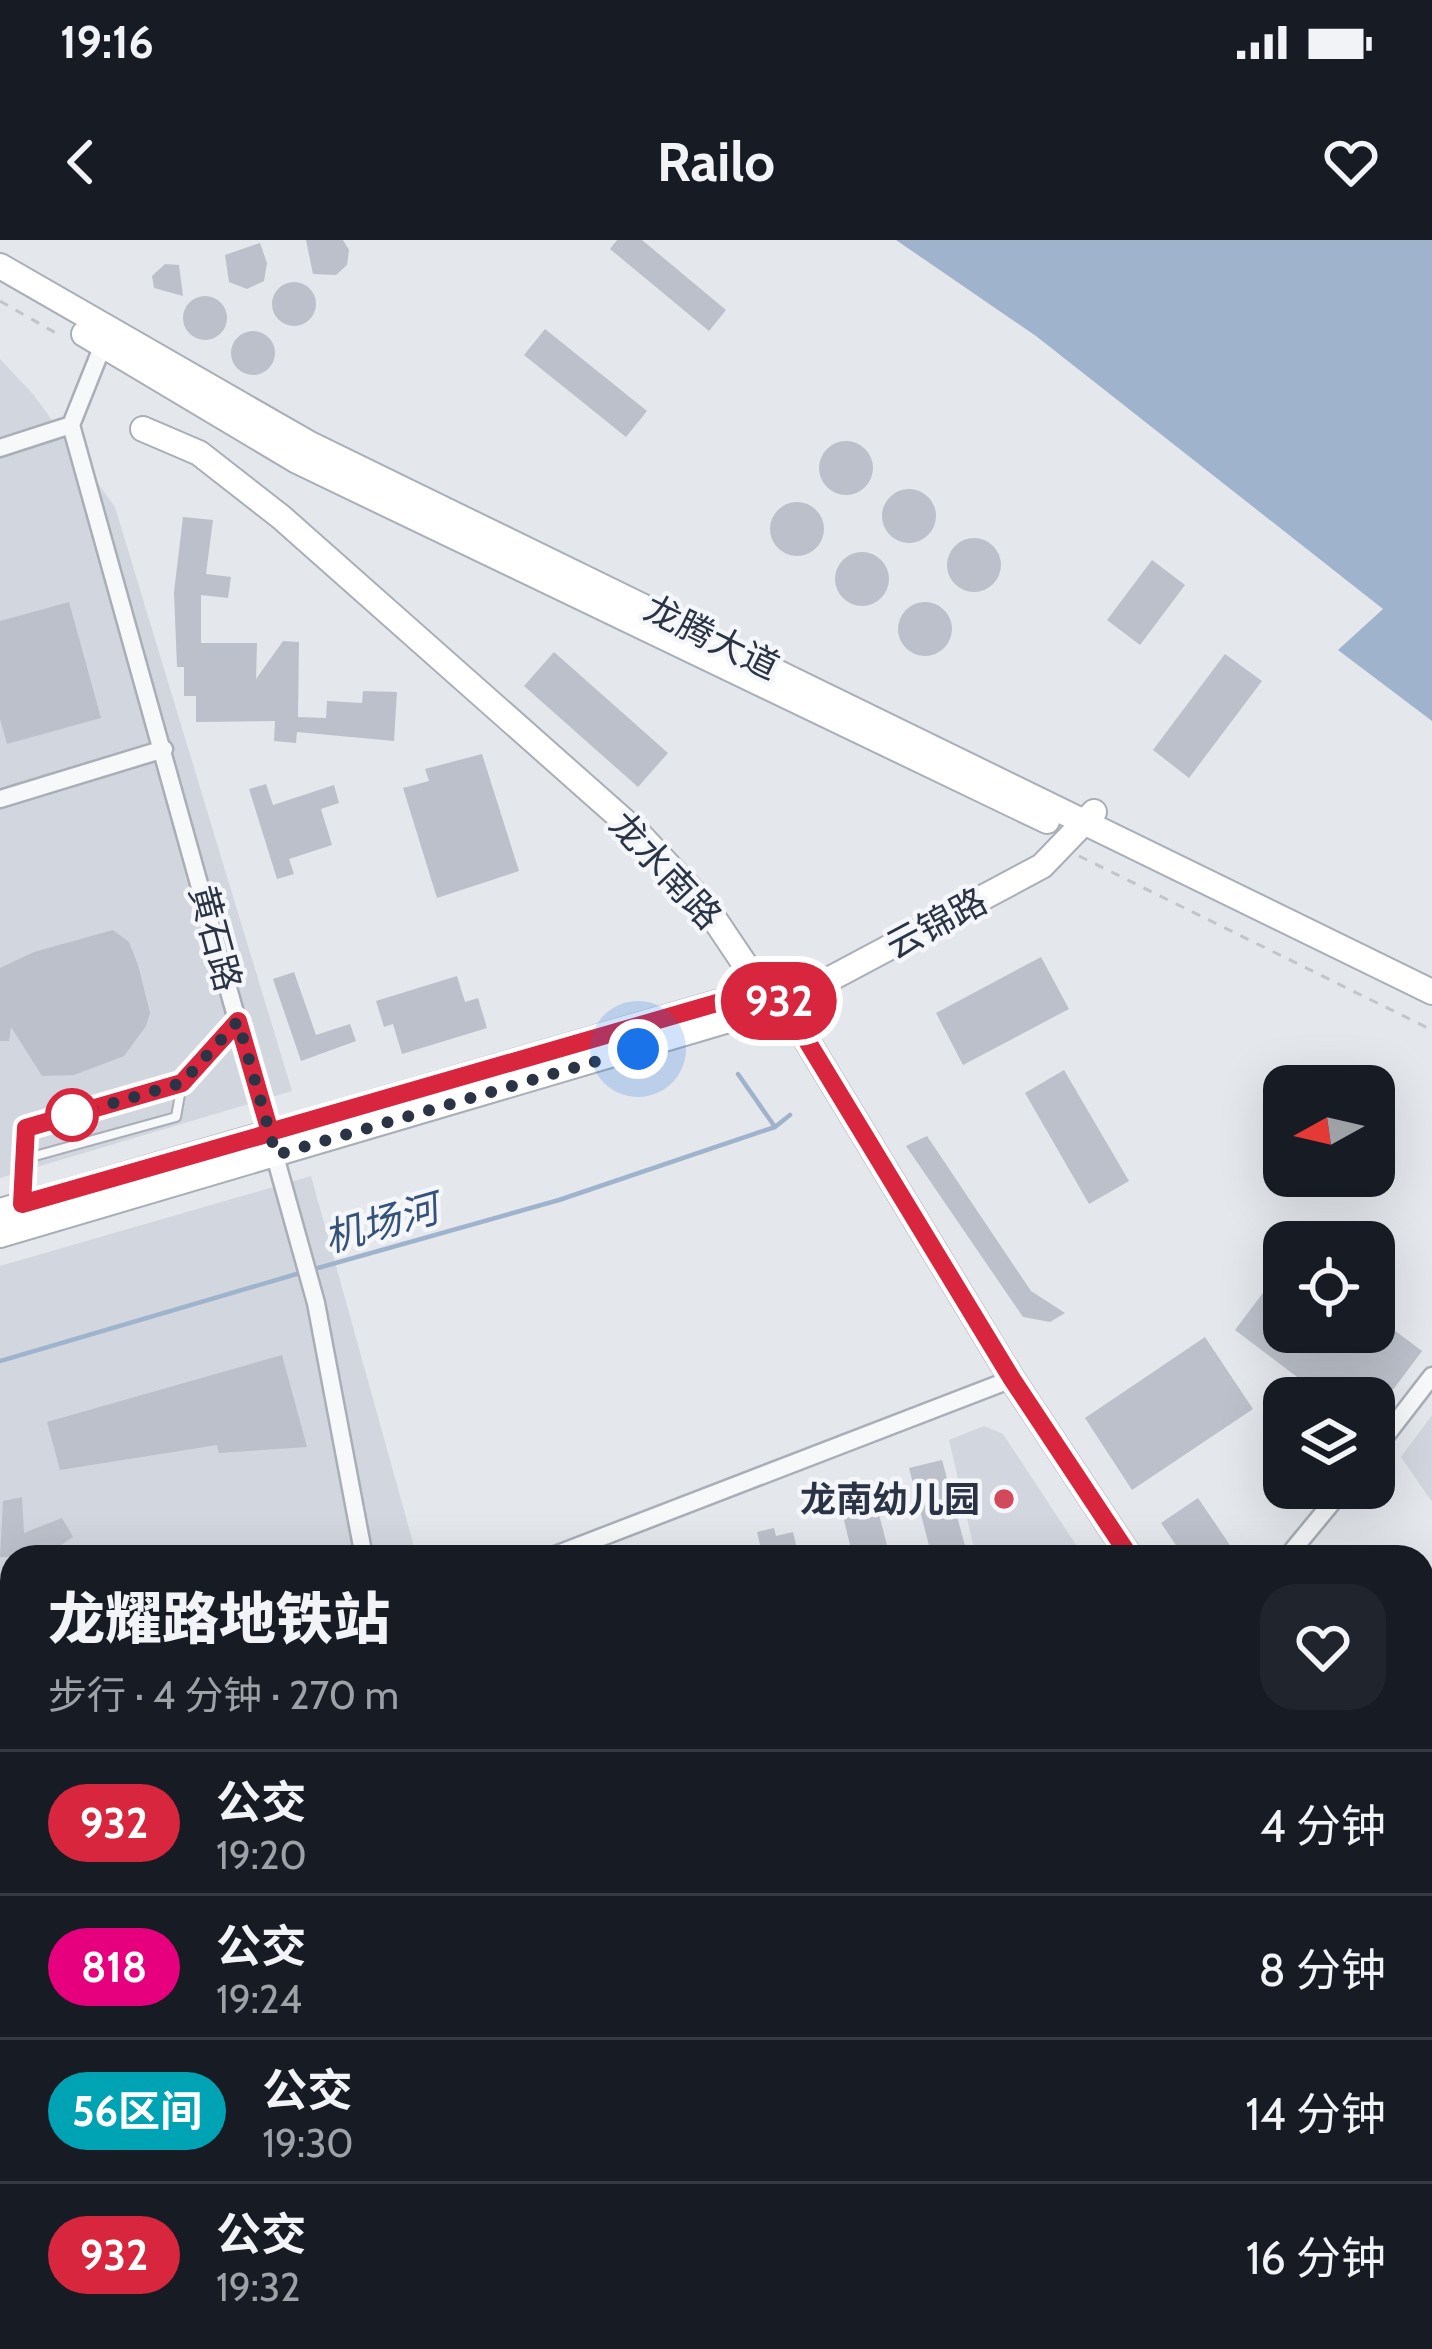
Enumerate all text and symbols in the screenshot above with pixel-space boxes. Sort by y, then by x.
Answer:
text: 19:16 [60,15,154,69]
icon: back [48,129,114,195]
text: Railo [657,129,775,195]
icon: heart [1318,129,1384,195]
street label: 龙腾大道 [638,586,786,688]
street label: 龙水南路 [601,802,731,938]
street label: 云锦路 [878,878,994,968]
street label: 黄石路 [181,880,251,996]
line badge: 932 [710,962,848,1040]
text: 932 [745,975,813,1027]
your location [608,1019,668,1079]
north arrow [1263,1065,1395,1197]
map controls [1263,1065,1395,1509]
unlabelled marker [47,1090,97,1140]
water label: 机场河 [318,1182,451,1262]
button: locate [1263,1221,1395,1353]
button: layers [1263,1377,1395,1509]
place label: 龙南幼儿园 [800,1477,980,1521]
marker: 龙南幼儿园 [991,1486,1017,1512]
text: 龙耀路地铁站 [48,1584,390,1653]
button: heart [1260,1584,1386,1710]
text: 步行 · 4 分钟 · 270 m [48,1671,399,1719]
text: 公交 [216,1775,306,1829]
text: 932 [80,1797,148,1849]
text: 4 分钟 [1260,1799,1386,1853]
text: 19:20 [216,1831,307,1879]
text: 公交 [216,1919,306,1973]
text: 818 [81,1941,147,1993]
text: 8 分钟 [1259,1943,1386,1997]
text: 19:24 [216,1975,302,2023]
text: 公交 [262,2063,352,2117]
text: 56区间 [72,2085,202,2137]
text: 14 分钟 [1245,2087,1386,2141]
text: 19:30 [262,2119,353,2167]
text: 公交 [216,2207,306,2261]
text: 932 [80,2229,148,2281]
text: 16 分钟 [1246,2231,1386,2285]
text: 19:32 [216,2263,301,2311]

